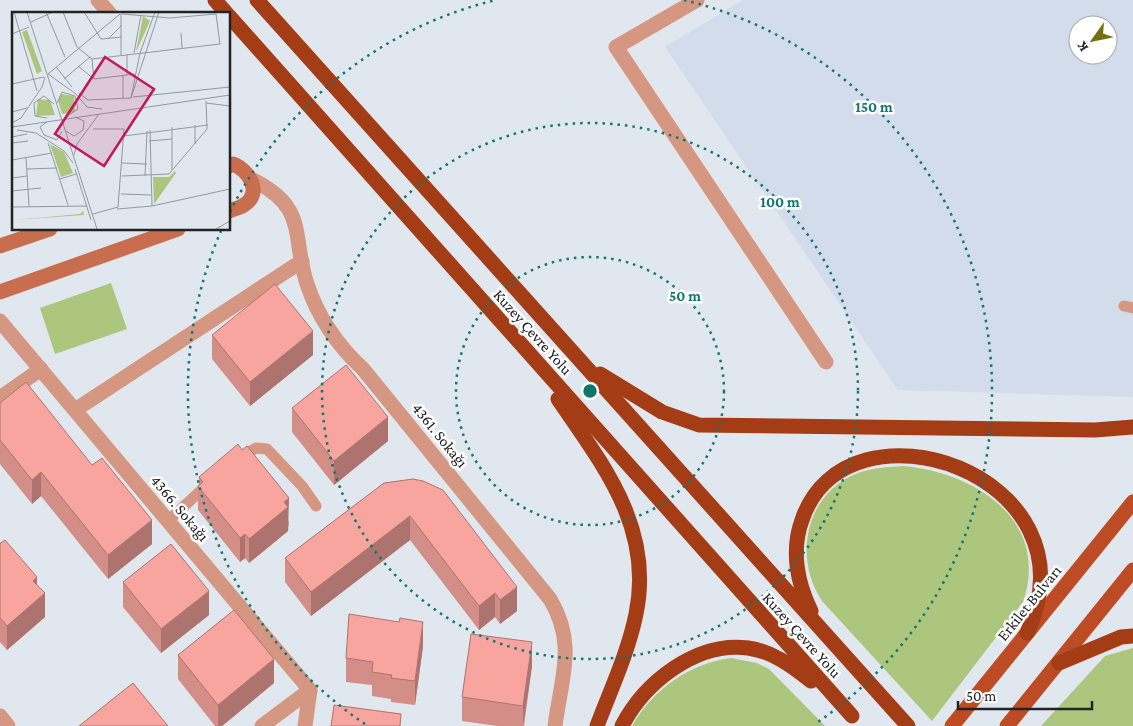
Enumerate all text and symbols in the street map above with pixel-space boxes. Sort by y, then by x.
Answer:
inset map [12,12,230,230]
north arrow [1068,15,1118,65]
text: K [1072,38,1091,55]
text: 150 m [855,99,893,115]
text: 100 m [760,194,800,210]
street label: Kuzey Çevre Yolu [490,286,576,379]
text: 50 m [669,288,701,304]
centre of rings [581,382,599,400]
street label: 4361. Sokağı [408,399,471,471]
street label: 4366. Sokağı [147,472,212,545]
street label: Erkilet Bulvarı [994,562,1064,644]
street label: Kuzey Çevre Yolu [759,589,845,682]
scale bar [958,678,1092,710]
text: 50 m [966,688,996,704]

